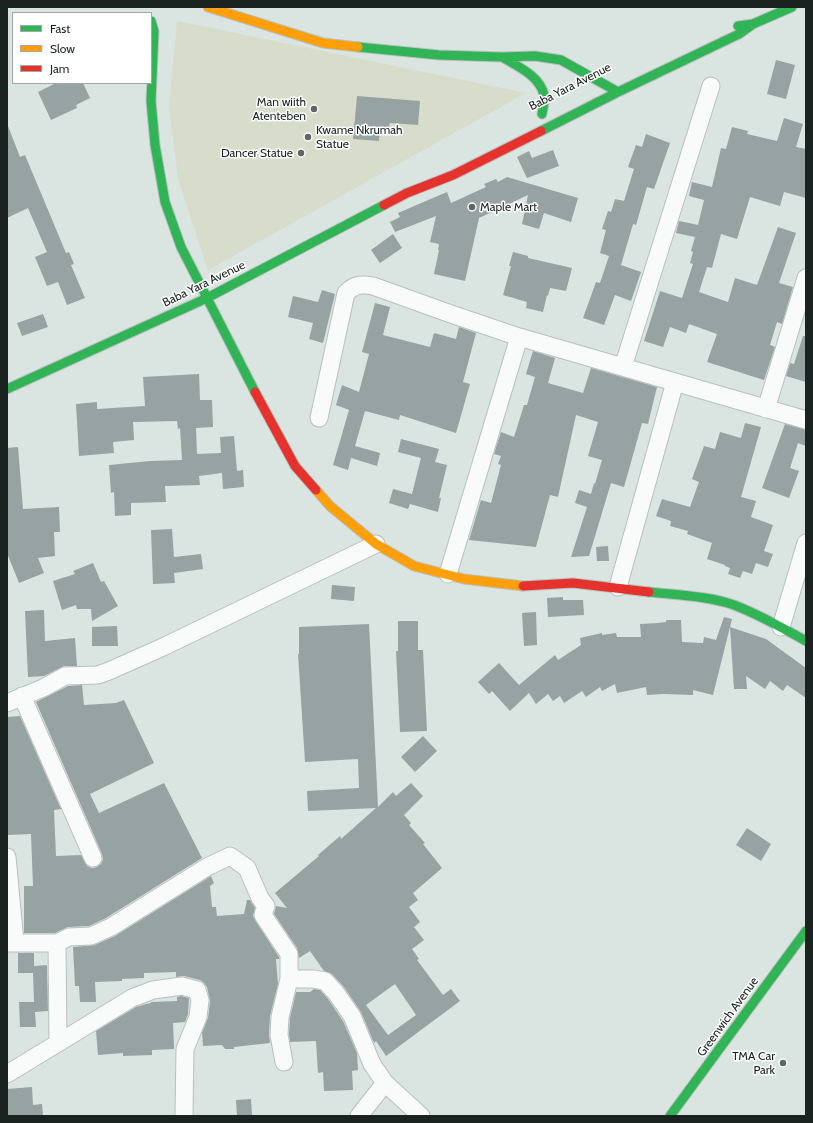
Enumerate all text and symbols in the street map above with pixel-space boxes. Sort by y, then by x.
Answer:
legend [12,12,152,84]
text: Fast [50,21,70,36]
text: Slow [50,41,75,56]
street label: Baba Yara Avenue [527,60,613,114]
text: Jam [50,61,69,76]
place label: Man wiith Atenteben [253,95,306,123]
marker: Man wiith Atenteben [309,104,319,114]
place label: Kwame Nkrumah Statue [316,123,403,151]
marker: Kwame Nkrumah Statue [303,132,313,142]
place label: Dancer Statue [221,146,293,160]
marker: Dancer Statue [296,148,306,158]
place label: Maple Mart [480,200,537,214]
marker: Maple Mart [467,202,477,212]
street label: Baba Yara Avenue [160,258,248,310]
street label: Greenwich Avenue [694,975,762,1059]
place label: TMA Car Park [732,1049,775,1077]
marker: TMA Car Park [778,1058,788,1068]

